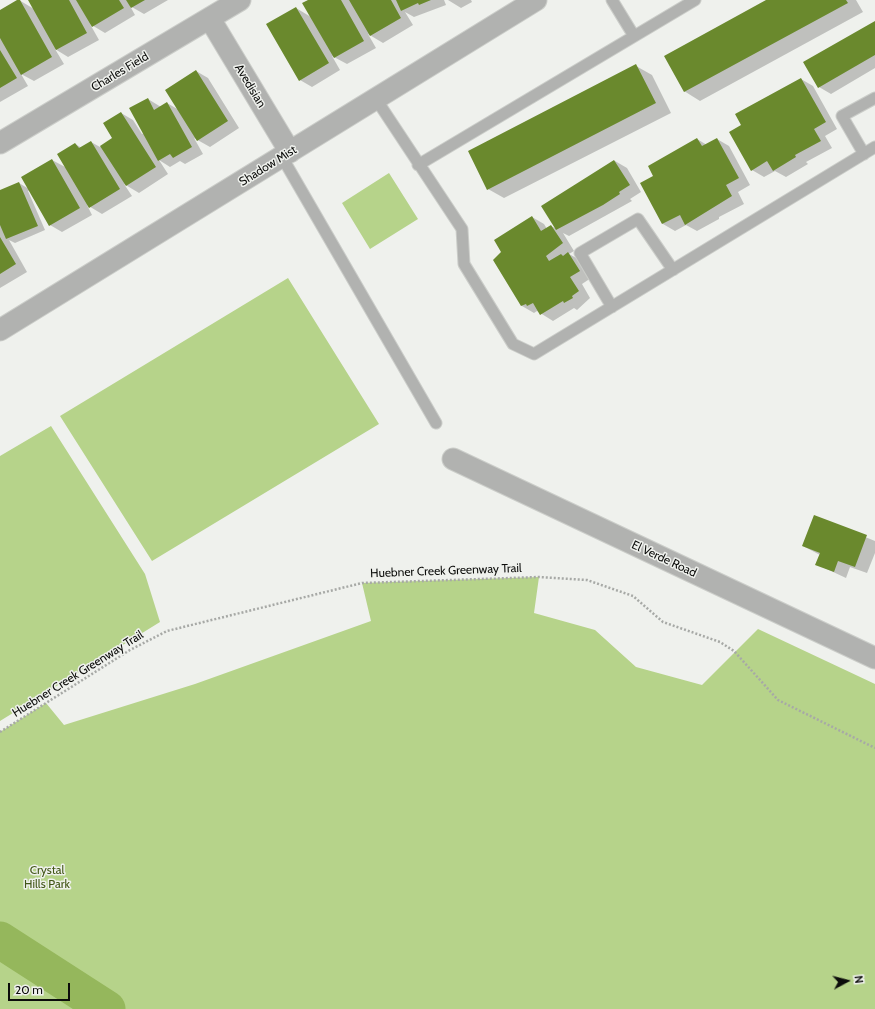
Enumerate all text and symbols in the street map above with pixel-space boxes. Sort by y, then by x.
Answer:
street label: Charles Field [89,49,151,95]
street label: Avedisian [231,62,269,110]
street label: Shadow Mist [237,143,299,189]
street label: El Verde Road [629,538,699,580]
street label: Huebner Creek Greenway Trail [370,561,522,581]
street label: Huebner Creek Greenway Trail [10,628,146,720]
park label: Crystal Hills Park [24,863,70,891]
north arrow [827,961,867,1001]
scale bar [10,975,72,1001]
text: N [851,975,866,984]
text: 20 m [15,982,43,997]

